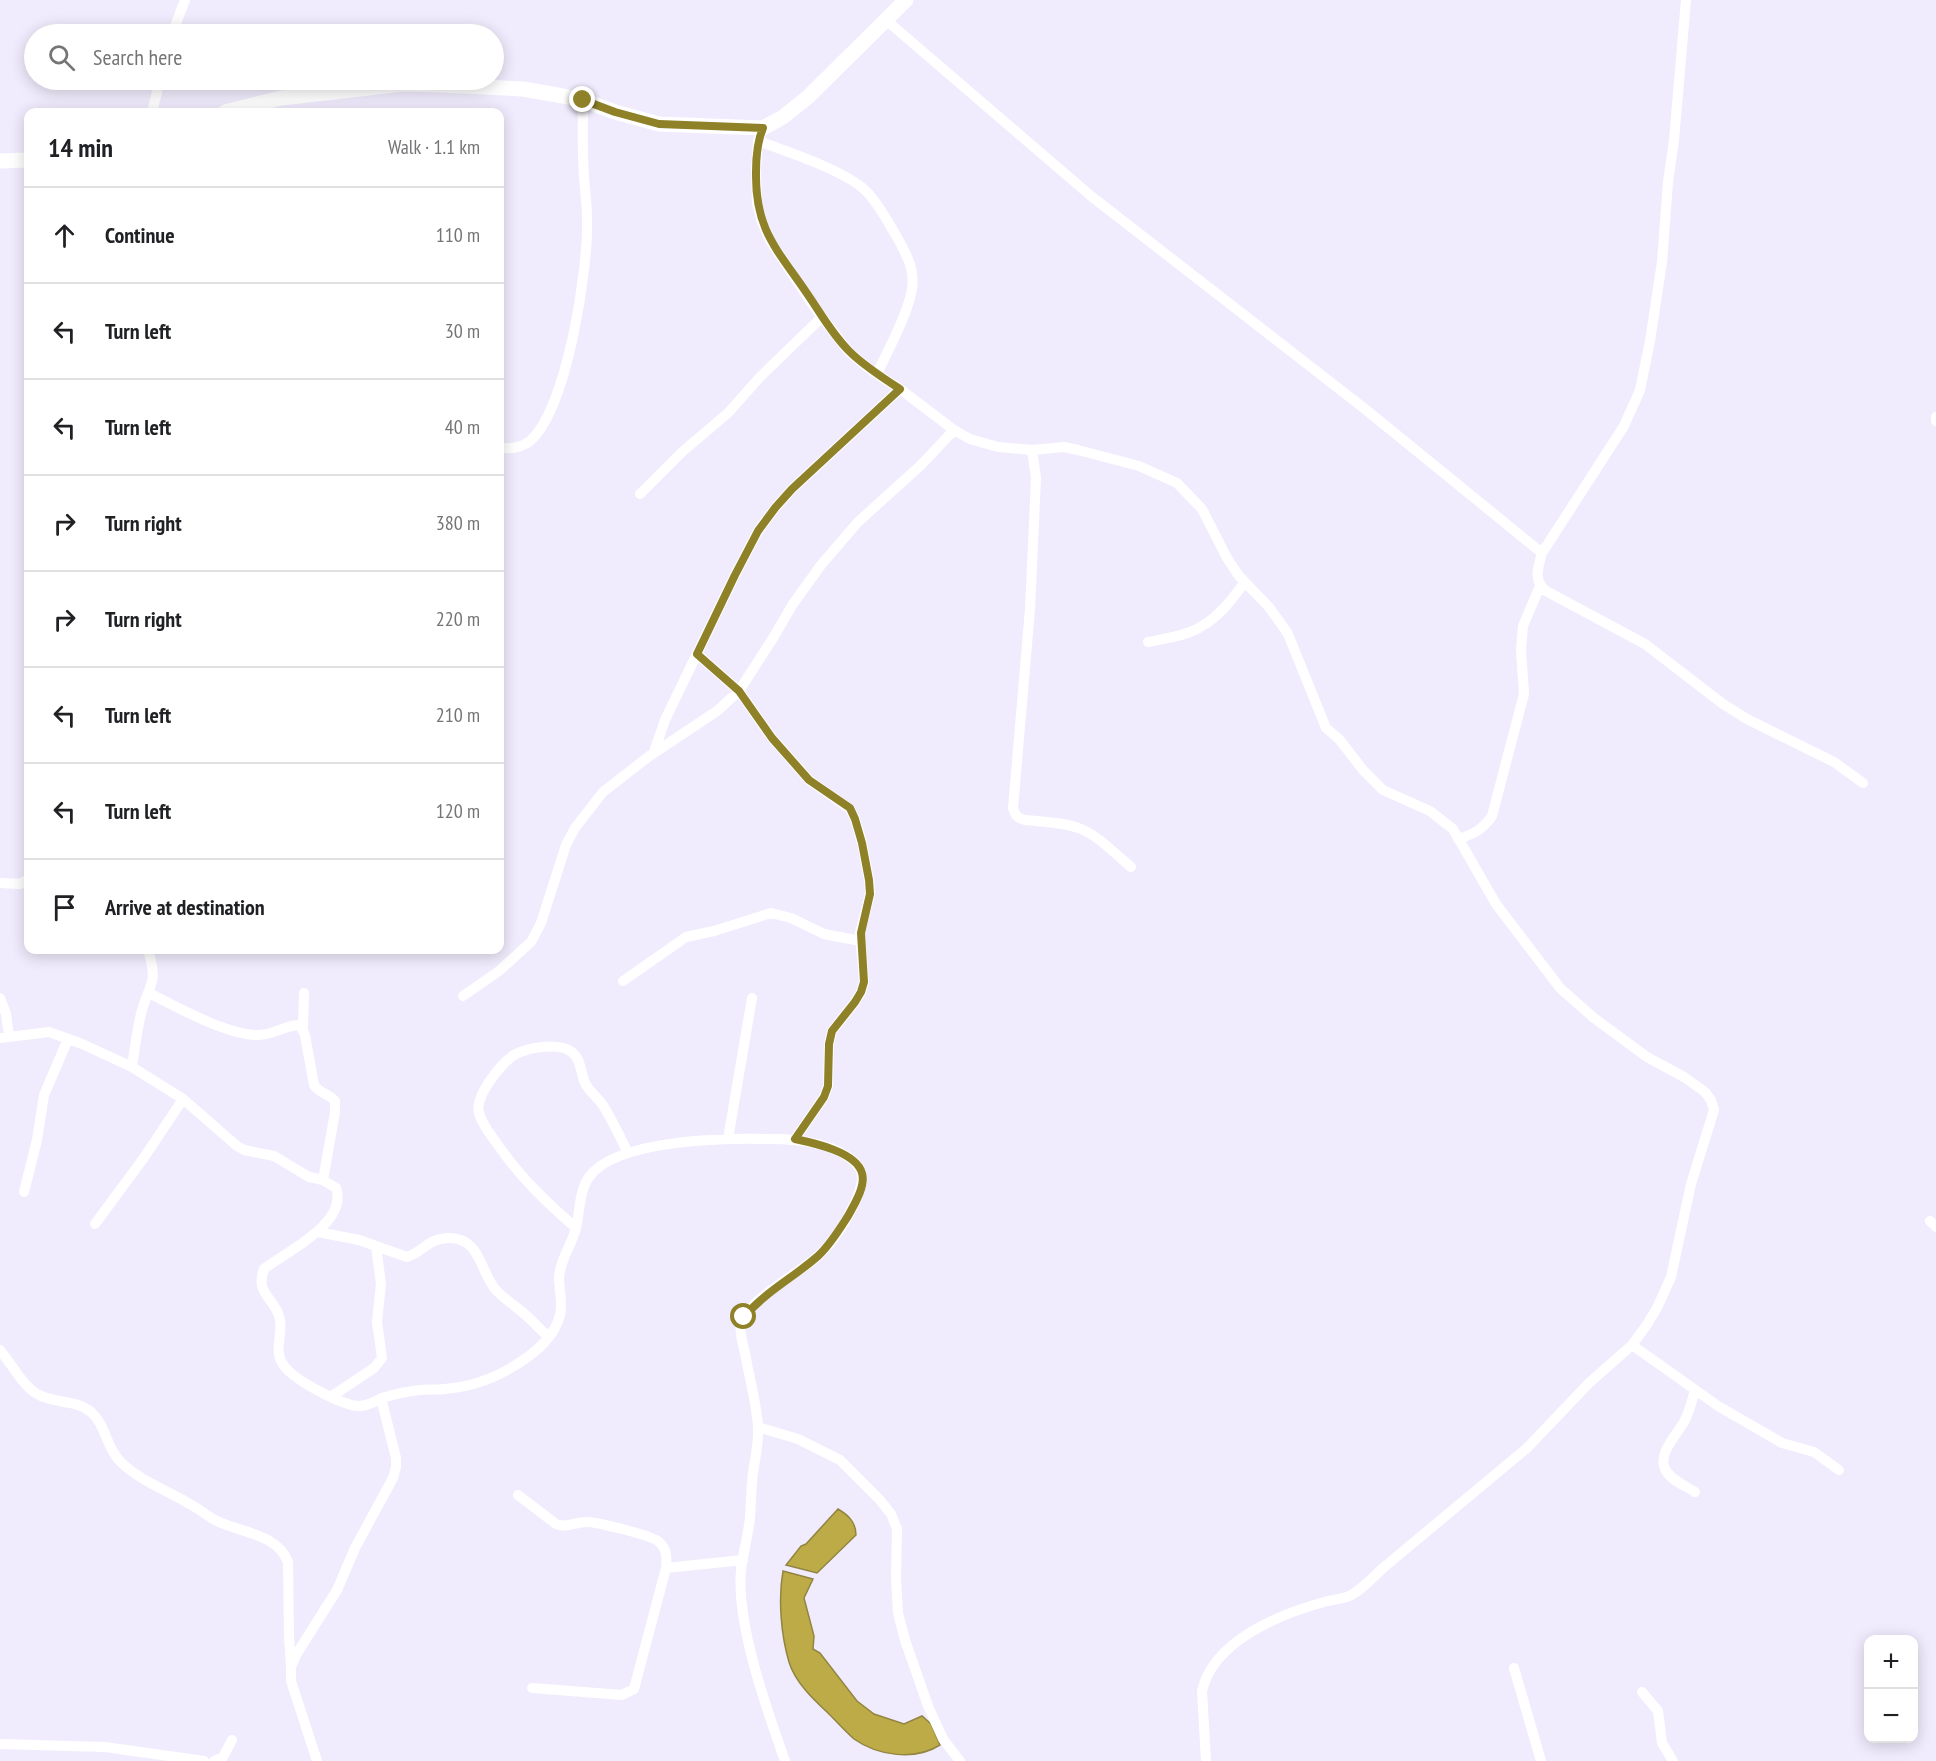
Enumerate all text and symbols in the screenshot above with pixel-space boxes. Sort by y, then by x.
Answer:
search box [24,24,504,90]
icon: search [45,41,78,74]
text: Search here [93,43,182,71]
route end [569,86,595,112]
text: 14 min [48,131,113,164]
text: Walk · 1.1 km [388,134,480,160]
icon: ahead [48,219,81,252]
text: Continue [105,221,175,249]
text: 110 m [436,222,480,248]
icon: left [48,315,81,348]
text: Turn left [105,317,171,345]
text: 30 m [445,318,480,344]
icon: left [48,411,81,444]
text: Turn left [105,413,171,441]
text: 40 m [445,414,480,440]
icon: right [48,507,81,540]
text: Turn right [105,509,182,537]
text: 380 m [436,510,480,536]
icon: right [48,603,81,636]
text: Turn right [105,605,182,633]
text: 220 m [436,606,480,632]
icon: left [48,699,81,732]
text: Turn left [105,701,171,729]
text: 210 m [436,702,480,728]
icon: left [48,795,81,828]
text: Turn left [105,797,171,825]
text: 120 m [436,798,480,824]
icon: arrive [48,891,81,924]
text: Arrive at destination [105,893,265,921]
route start [730,1303,756,1329]
map controls [1864,1635,1918,1743]
button: + [1864,1635,1918,1689]
button: − [1864,1689,1918,1743]

